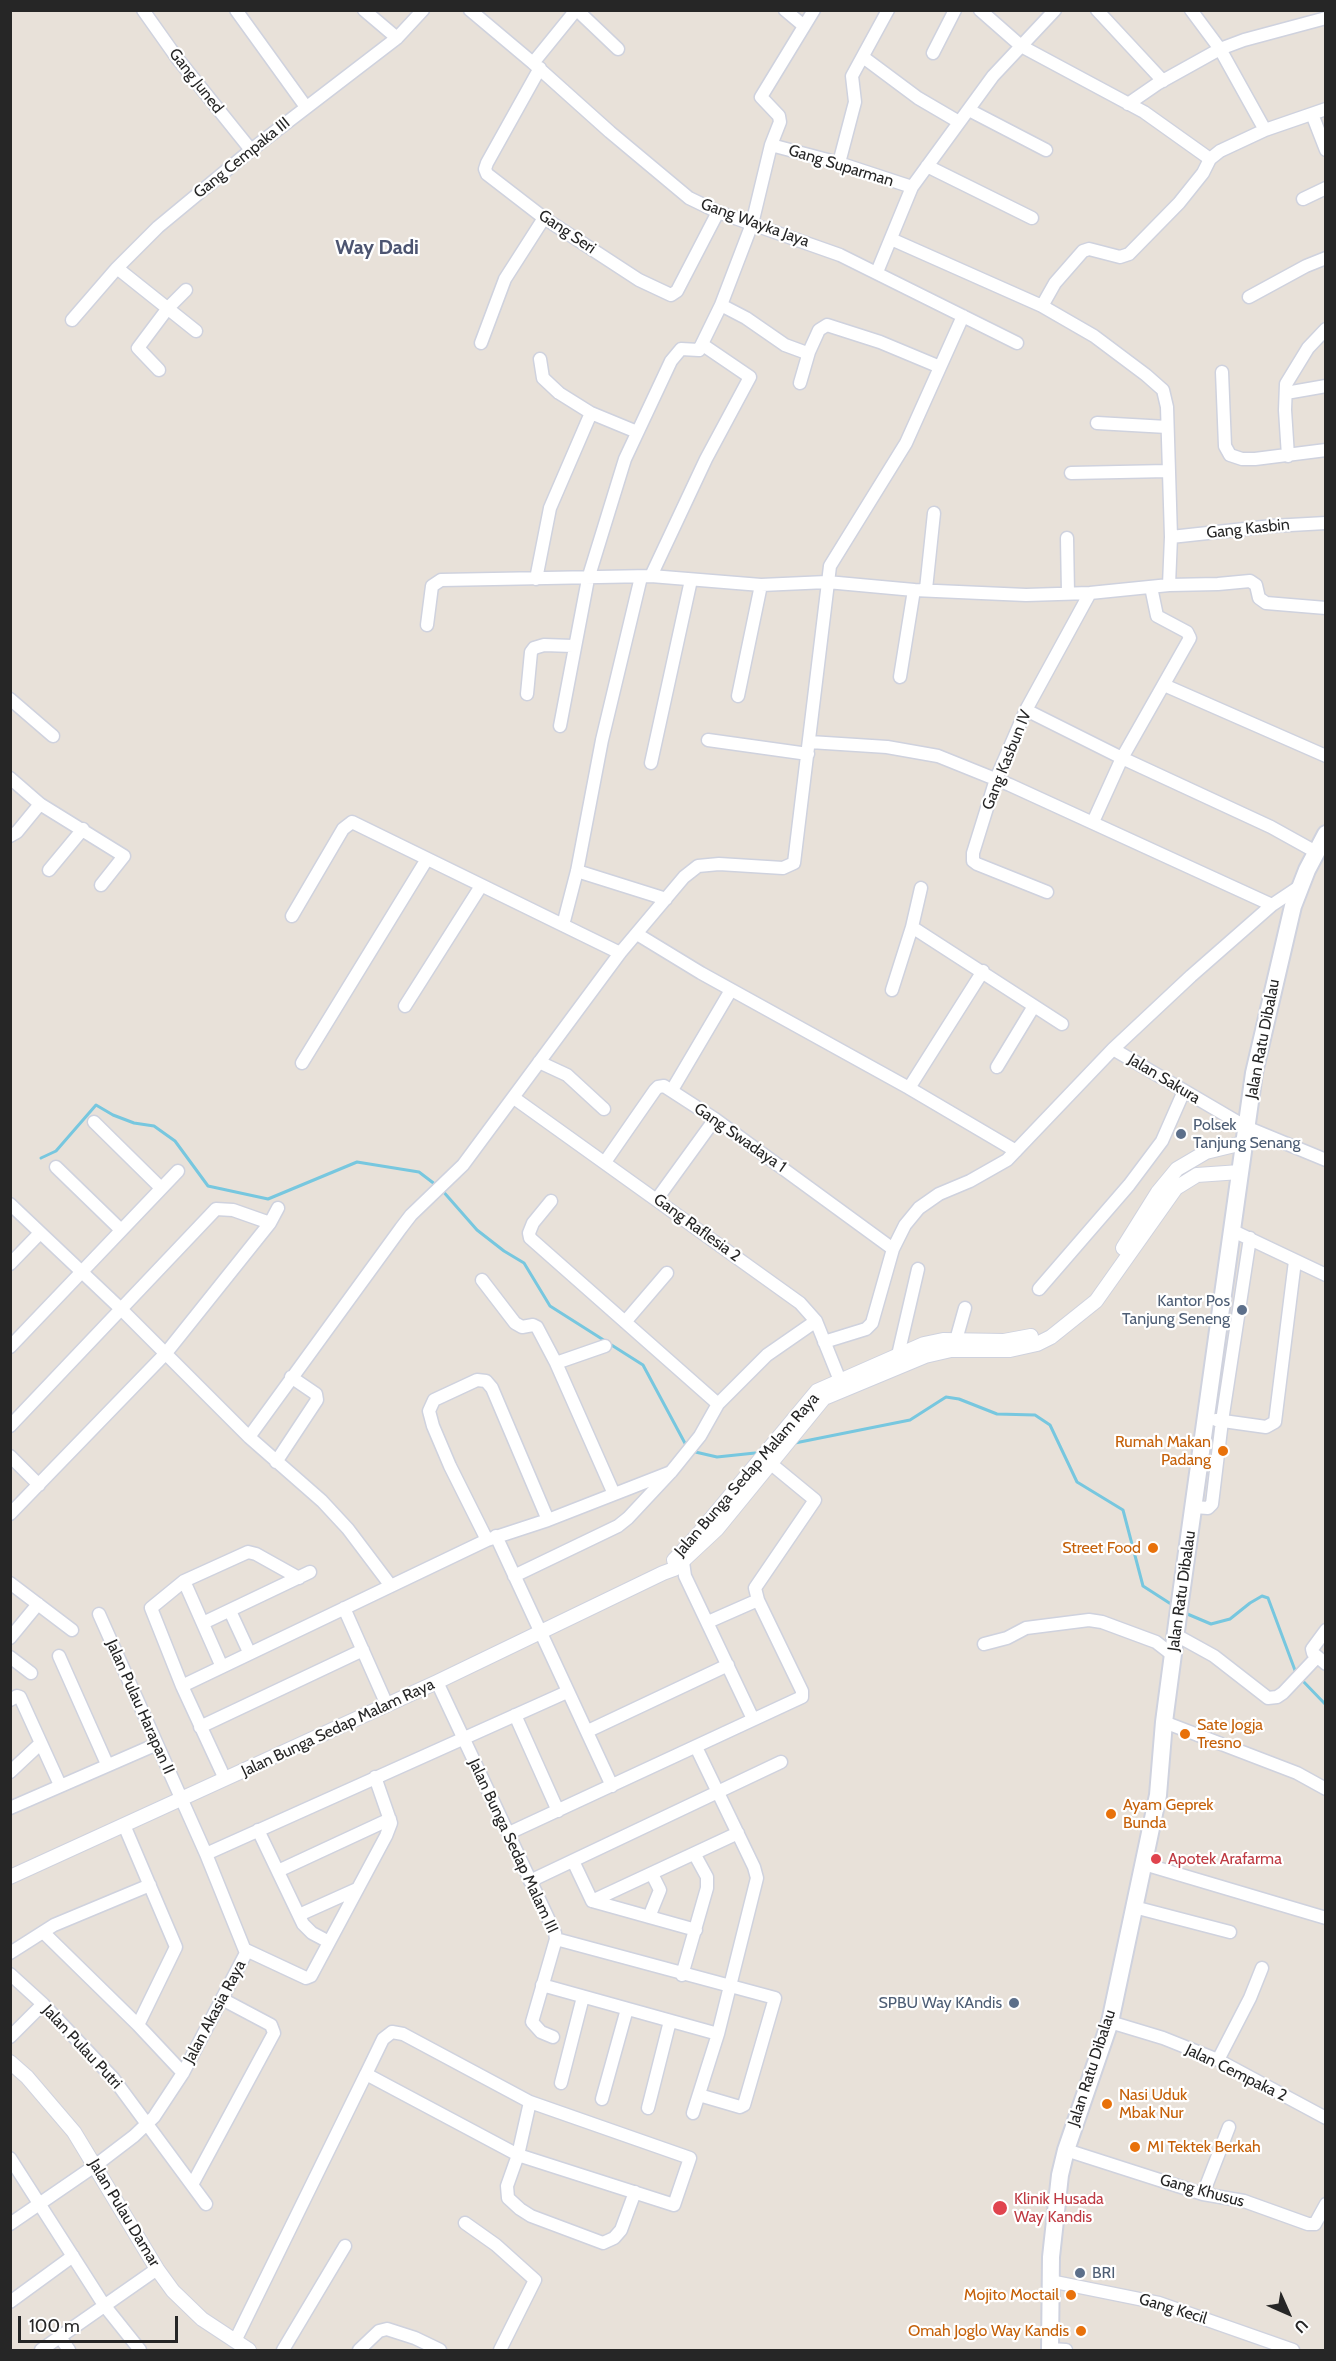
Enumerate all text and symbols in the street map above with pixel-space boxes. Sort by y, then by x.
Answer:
street label: Gang Juned [165,45,227,117]
street label: Gang Cempaka III [190,113,294,203]
street label: Gang Suparman [786,141,896,191]
street label: Gang Wayka Jaya [698,194,812,252]
street label: Gang Seri [535,206,599,258]
district label: Way Dadi [335,236,419,260]
street label: Gang Kasbin [1205,515,1291,543]
street label: Gang Kasbun IV [978,707,1036,813]
street label: Jalan Ratu Dibalau [1242,978,1284,1100]
street label: Jalan Sakura [1124,1050,1204,1108]
street label: Gang Swadaya 1 [690,1099,790,1177]
place label: Polsek Tanjung Senang [1193,1115,1301,1153]
marker: Polsek Tanjung Senang [1174,1127,1188,1141]
street label: Gang Raflesia 2 [650,1190,744,1266]
place label: Kantor Pos Tanjung Seneng [1122,1291,1230,1329]
marker: Kantor Pos Tanjung Seneng [1235,1303,1249,1317]
street label: Jalan Bunga Sedap Malam Raya [671,1389,823,1561]
place label: Rumah Makan Padang [1115,1432,1211,1470]
marker: Rumah Makan Padang [1216,1444,1230,1458]
street label: Jalan Ratu Dibalau [1164,1530,1200,1652]
place label: Street Food [1062,1538,1141,1558]
marker: Street Food [1146,1541,1160,1555]
street label: Jalan Pulau Harapan II [102,1637,178,1777]
street label: Jalan Bunga Sedap Malam Raya [239,1675,437,1781]
place label: Sate Jogja Tresno [1197,1715,1263,1753]
marker: Sate Jogja Tresno [1178,1727,1192,1741]
street label: Jalan Bunga Sedap Malam III [464,1756,562,1936]
place label: Ayam Geprek Bunda [1123,1795,1214,1833]
marker: Ayam Geprek Bunda [1104,1807,1118,1821]
place label: Apotek Arafarma [1168,1849,1282,1869]
marker: Apotek Arafarma [1149,1852,1163,1866]
street label: Jalan Akasia Raya [180,1957,250,2067]
place label: SPBU Way KAndis [878,1993,1002,2013]
marker: SPBU Way KAndis [1007,1996,1021,2010]
street label: Jalan Pulau Putri [38,2001,126,2093]
street label: Jalan Ratu Dibalau [1064,2007,1120,2129]
street label: Jalan Cempaka 2 [1182,2040,1290,2106]
place label: Nasi Uduk Mbak Nur [1119,2085,1187,2123]
marker: Nasi Uduk Mbak Nur [1100,2097,1114,2111]
place label: MI Tektek Berkah [1147,2137,1261,2157]
marker: MI Tektek Berkah [1128,2140,1142,2154]
street label: Jalan Pulau Damar [84,2156,164,2270]
street label: Gang Khusus [1158,2171,1246,2211]
place label: Klinik Husada Way Kandis [1014,2189,1104,2227]
marker: Klinik Husada Way Kandis [991,2199,1009,2217]
place label: BRI [1092,2263,1115,2283]
marker: BRI [1073,2266,1087,2280]
north arrow [1258,2283,1318,2343]
place label: Mojito Moctail [964,2285,1059,2305]
marker: Mojito Moctail [1064,2288,1078,2302]
street label: Gang Kecil [1137,2290,1209,2328]
scale bar [21,2304,182,2342]
text: 100 m [29,2315,80,2337]
text: U [1290,2315,1312,2337]
place label: Omah Joglo Way Kandis [908,2321,1069,2341]
marker: Omah Joglo Way Kandis [1074,2324,1088,2338]

